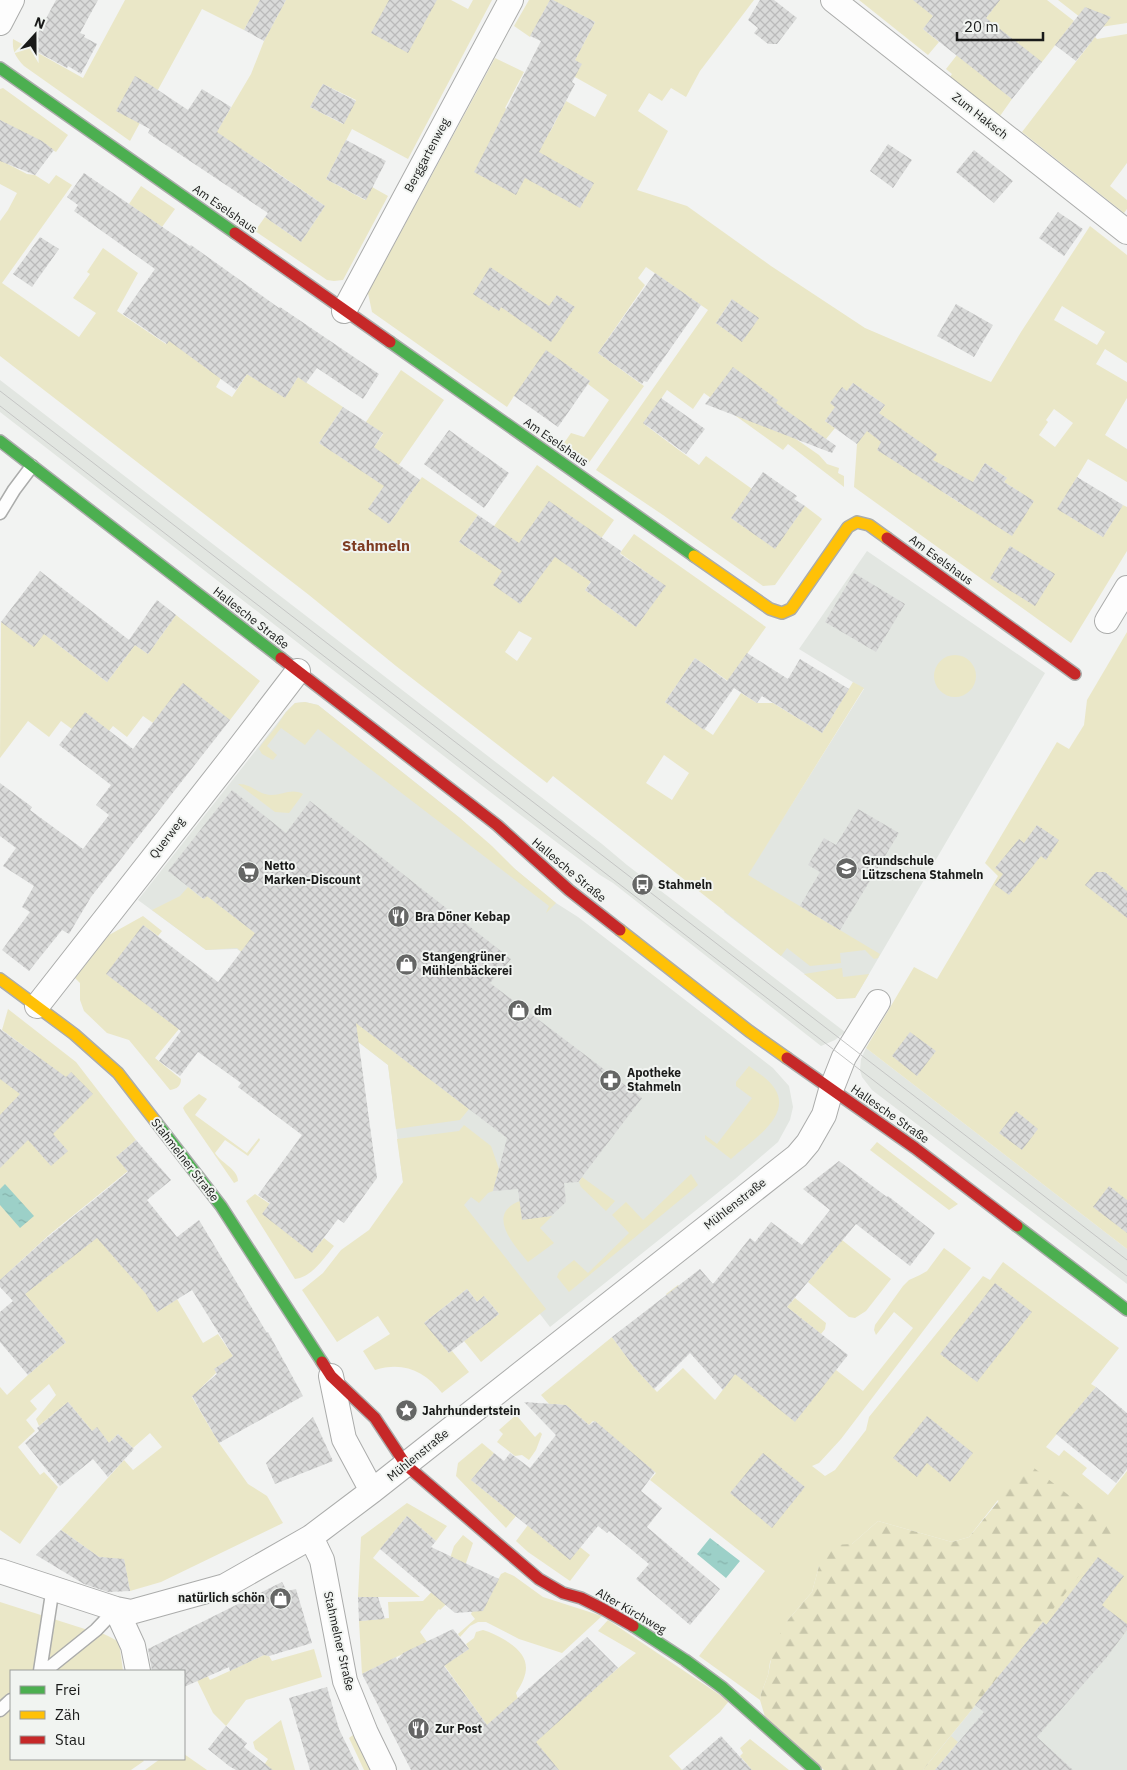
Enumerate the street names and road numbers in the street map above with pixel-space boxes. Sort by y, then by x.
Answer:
street label: Zum Haksch [949,89,1011,142]
street label: Berggartenweg [401,115,453,194]
street label: Am Eselshaus [190,181,261,236]
street label: Am Eselshaus [521,414,592,469]
street label: Am Eselshaus [906,531,976,588]
street label: Hallesche Straße [210,583,293,652]
street label: Querweg [146,813,188,861]
street label: Hallesche Straße [529,834,610,905]
street label: Hallesche Straße [848,1081,933,1146]
street label: Stahmelner Straße [148,1115,223,1205]
street label: Mühlenstraße [700,1174,769,1233]
street label: Mühlenstraße [384,1425,452,1484]
street label: Alter Kirchweg [593,1584,670,1637]
street label: Stahmelner Straße [321,1590,358,1692]

